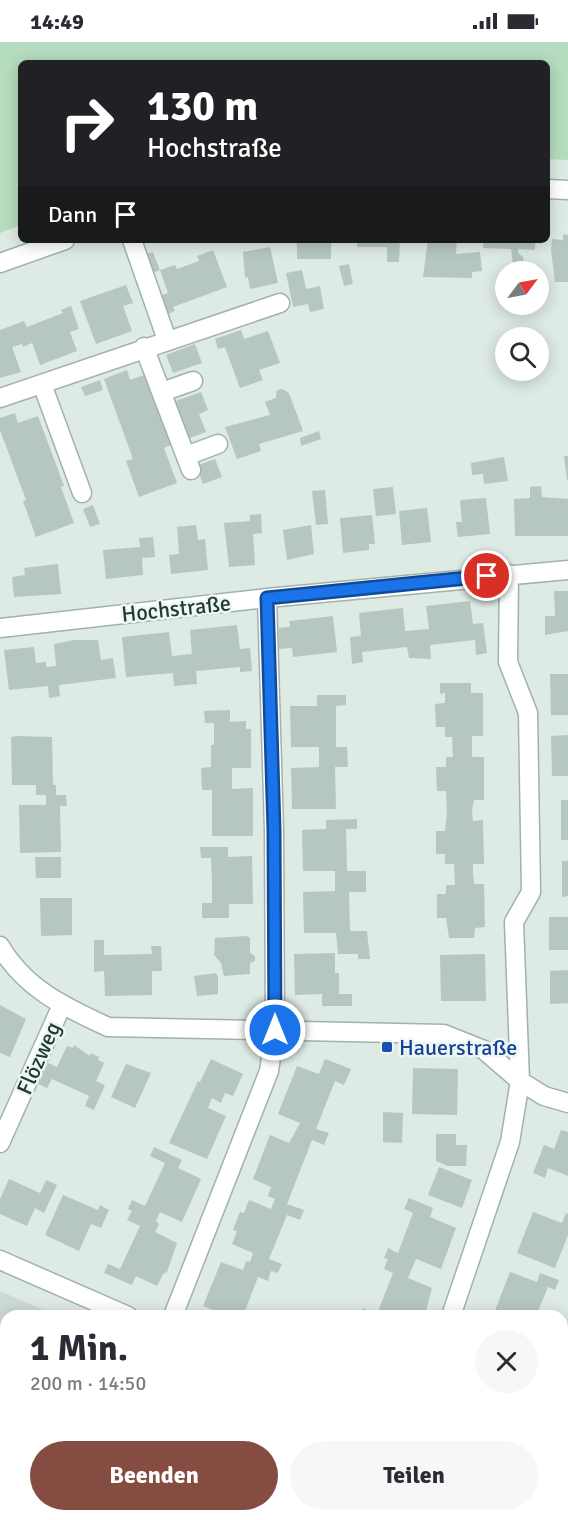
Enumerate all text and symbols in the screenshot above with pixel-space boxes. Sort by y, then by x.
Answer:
text: 14:49 [30,8,84,35]
text: 130 m [147,81,258,132]
icon: right [48,84,126,162]
text: Hochstraße [147,132,282,165]
icon: arrive [109,198,142,231]
text: Dann [48,201,97,228]
north arrow [495,261,549,315]
map controls [495,261,549,381]
button: search [495,327,549,381]
pin [461,550,512,601]
icon: arrive [470,559,503,592]
street label: Hochstraße [120,589,232,628]
position arrow [243,998,307,1062]
street label: Flözweg [10,1018,66,1099]
place label: Hauerstraße [399,1034,517,1061]
marker: Hauerstraße [380,1040,394,1054]
text: 1 Min. [30,1326,128,1371]
button: close [475,1330,538,1393]
text: 200 m · 14:50 [30,1371,146,1396]
button: Beenden [30,1441,278,1510]
button: Teilen [290,1441,538,1510]

